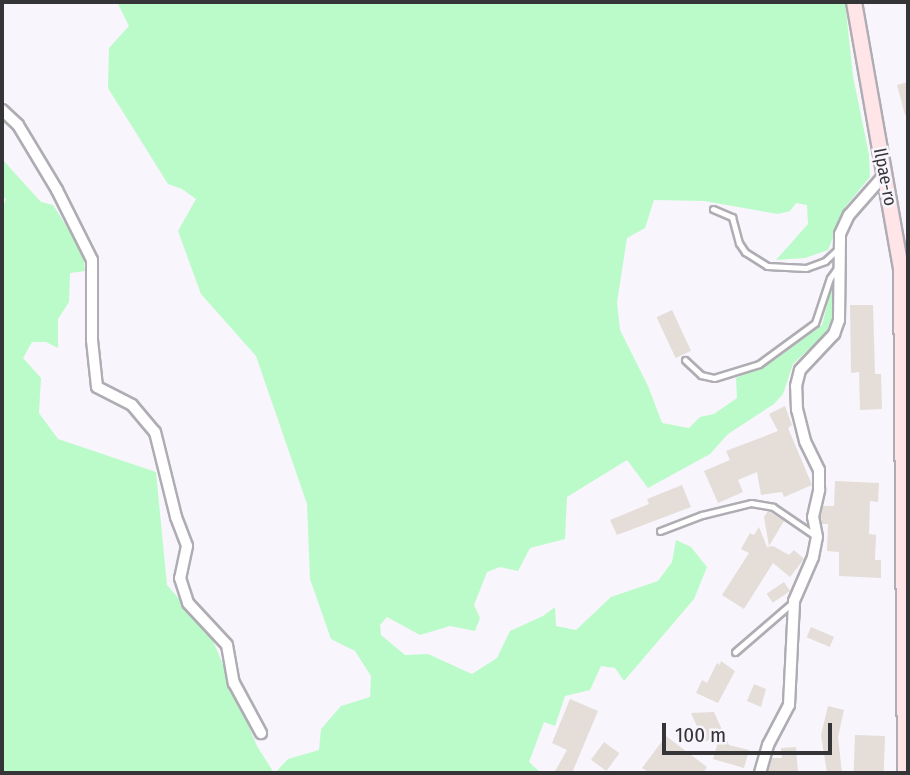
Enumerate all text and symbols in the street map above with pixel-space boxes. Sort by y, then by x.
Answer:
street label: Ilpae-ro [869,146,901,208]
scale bar [665,708,835,752]
text: 100 m [675,722,726,748]

